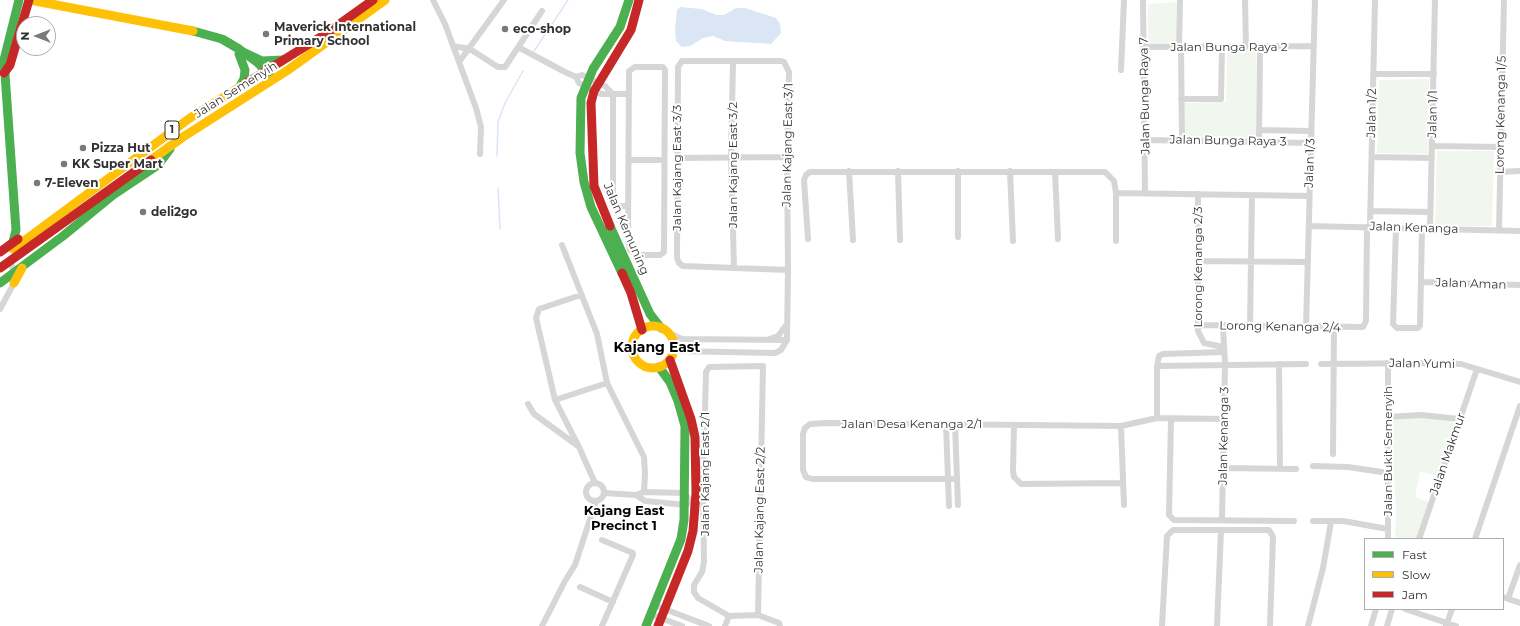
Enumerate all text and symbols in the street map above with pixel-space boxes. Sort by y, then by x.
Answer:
north arrow [16,16,56,56]
place label: Maverick International Primary School [274,20,416,48]
place label: eco-shop [513,22,571,36]
marker: eco-shop [500,24,510,34]
marker: Maverick International Primary School [261,29,271,39]
text: N [18,32,32,40]
street label: Jalan Bunga Raya 7 [1137,37,1153,155]
street label: Jalan Bunga Raya 2 [1170,40,1288,54]
street label: Lorong Kenanga 1/5 [1493,56,1509,174]
street label: Jalan Semenyih [192,59,280,121]
street label: Jalan Kajang East 3/1 [780,83,796,207]
street label: Jalan 1/2 [1364,88,1380,138]
street label: Jalan 1/1 [1425,90,1441,138]
street label: Jalan Kajang East 3/2 [726,102,740,228]
street label: Jalan Kajang East 3/3 [670,105,684,231]
road number: 1 [165,121,179,139]
street label: Jalan Bunga Raya 3 [1169,133,1287,149]
street label: Jalan 1/3 [1302,138,1318,188]
place label: Pizza Hut [91,141,150,155]
marker: Pizza Hut [78,143,88,153]
place label: KK Super Mart [72,157,163,171]
marker: KK Super Mart [59,159,69,169]
place label: 7-Eleven [45,176,98,190]
marker: 7-Eleven [32,178,42,188]
street label: Jalan Kemuning [600,181,652,277]
place label: deli2go [151,205,197,219]
street label: Lorong Kenanga 2/3 [1191,206,1205,328]
marker: deli2go [138,207,148,217]
street label: Jalan Kenanga [1369,219,1459,237]
street label: Jalan Aman [1435,276,1507,292]
street label: Lorong Kenanga 2/4 [1219,319,1341,335]
district label: Kajang East [614,340,700,356]
street label: Jalan Yumi [1389,356,1455,372]
street label: Jalan Bukit Semenyih [1381,386,1395,516]
street label: Jalan Kenanga 3 [1216,387,1232,485]
street label: Jalan Makmur [1427,411,1469,497]
street label: Jalan Kajang East 2/1 [698,412,712,536]
street label: Jalan Desa Kenanga 2/1 [842,417,982,431]
street label: Jalan Kajang East 2/2 [752,447,768,573]
district label: Kajang East Precinct 1 [584,503,664,534]
legend [1364,538,1504,610]
text: Fast [1402,547,1427,562]
text: Slow [1402,567,1431,582]
text: Jam [1402,587,1428,602]

